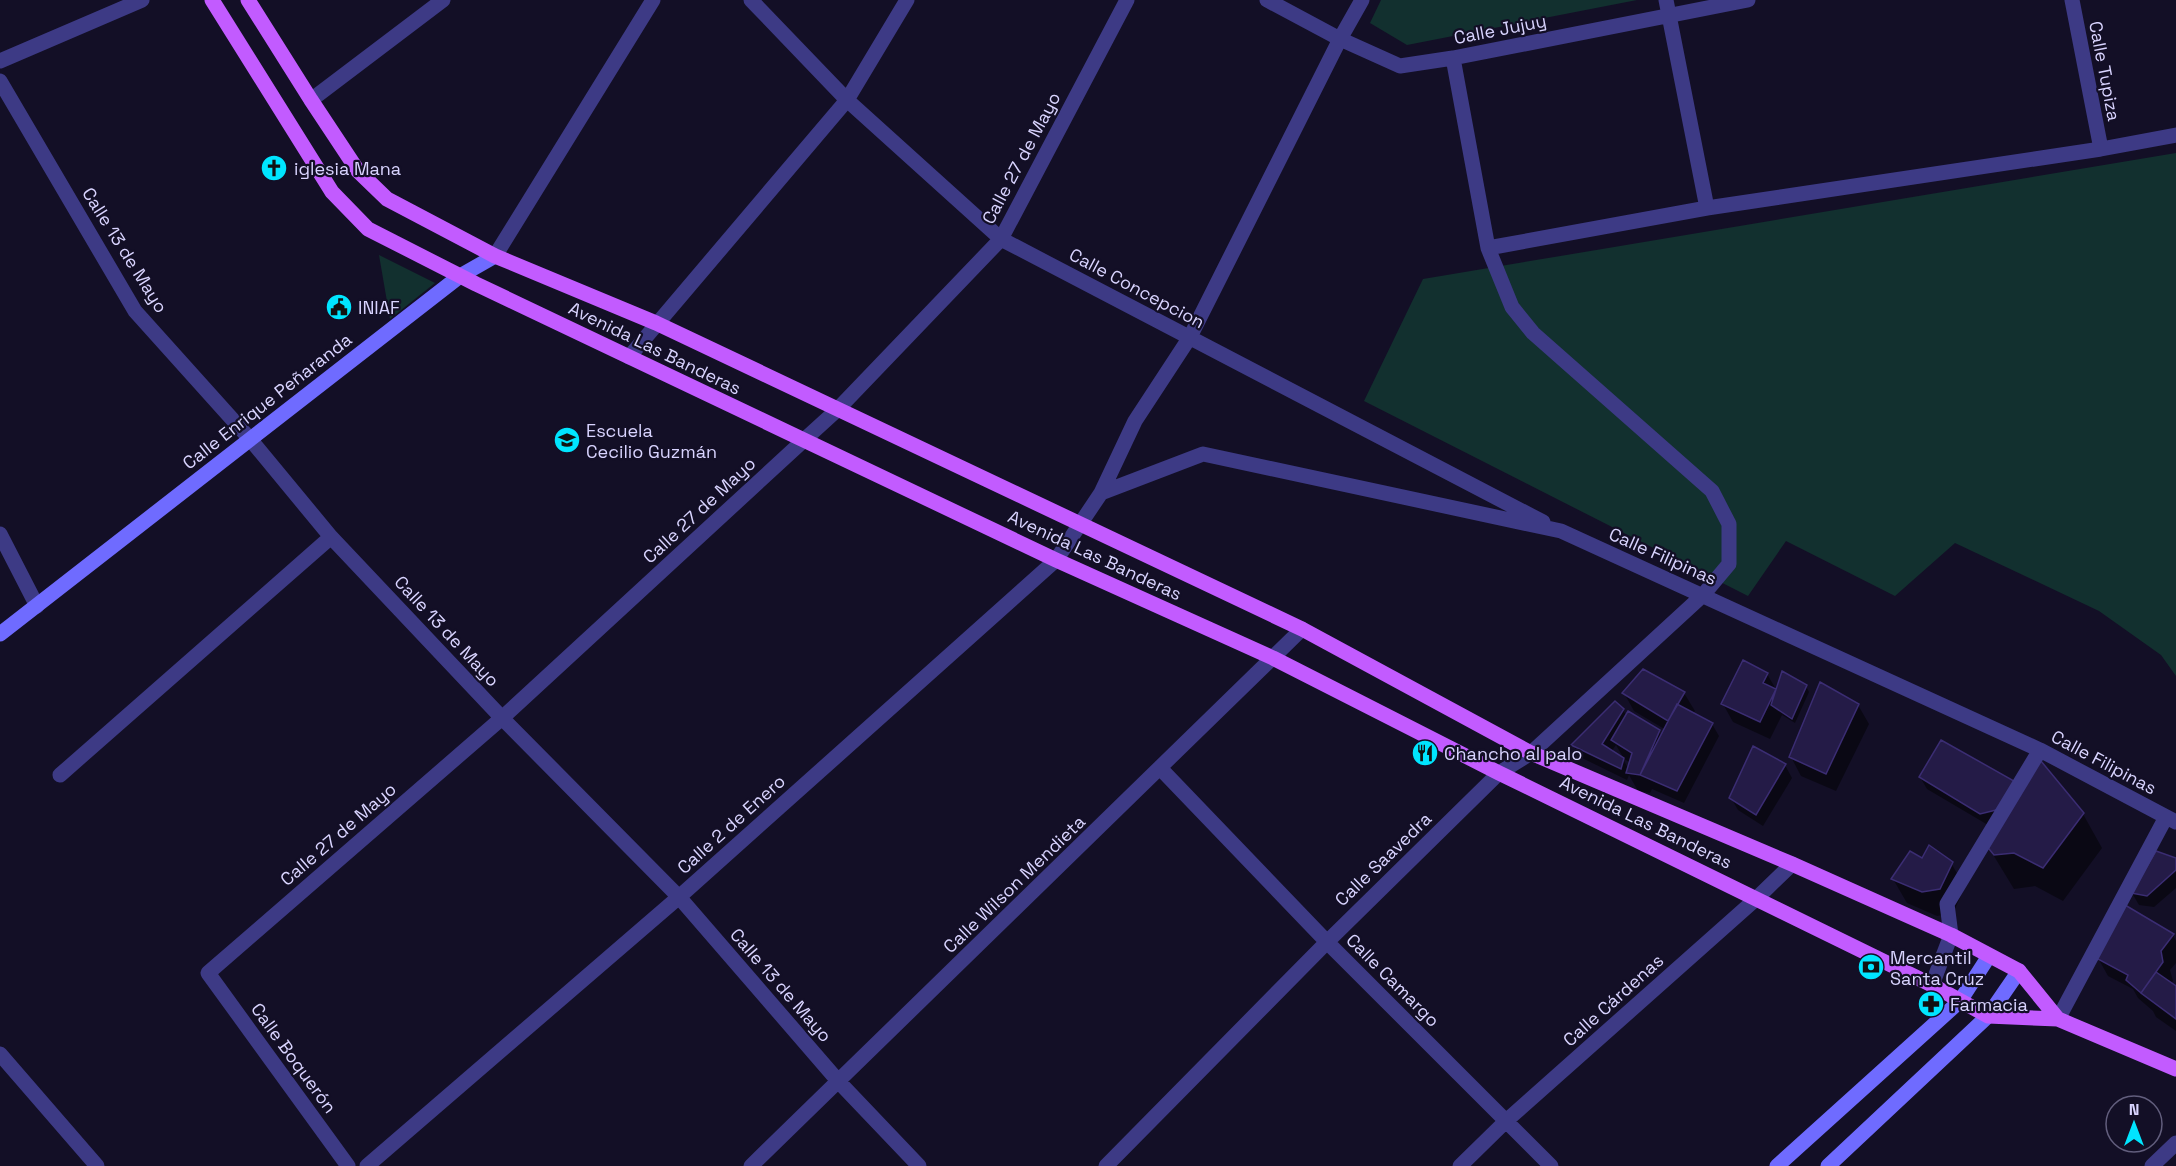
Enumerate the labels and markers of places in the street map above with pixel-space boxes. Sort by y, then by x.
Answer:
church icon: iglesia Mana [259,153,289,183]
place label: iglesia Mana [294,157,401,180]
public building icon: INIAF [324,292,354,322]
place label: INIAF [358,296,400,319]
place label: Escuela Cecilio Guzmán [586,419,717,463]
school or university icon: Escuela Cecilio Guzmán [552,425,582,455]
restaurant icon: Chancho al palo [1410,738,1440,768]
place label: Chancho al palo [1444,742,1582,765]
place label: Mercantil Santa Cruz [1890,946,1984,990]
bank icon: Mercantil Santa Cruz [1856,952,1886,982]
pharmacy icon: Farmacia [1916,989,1946,1019]
place label: Farmacia [1950,993,2028,1016]

